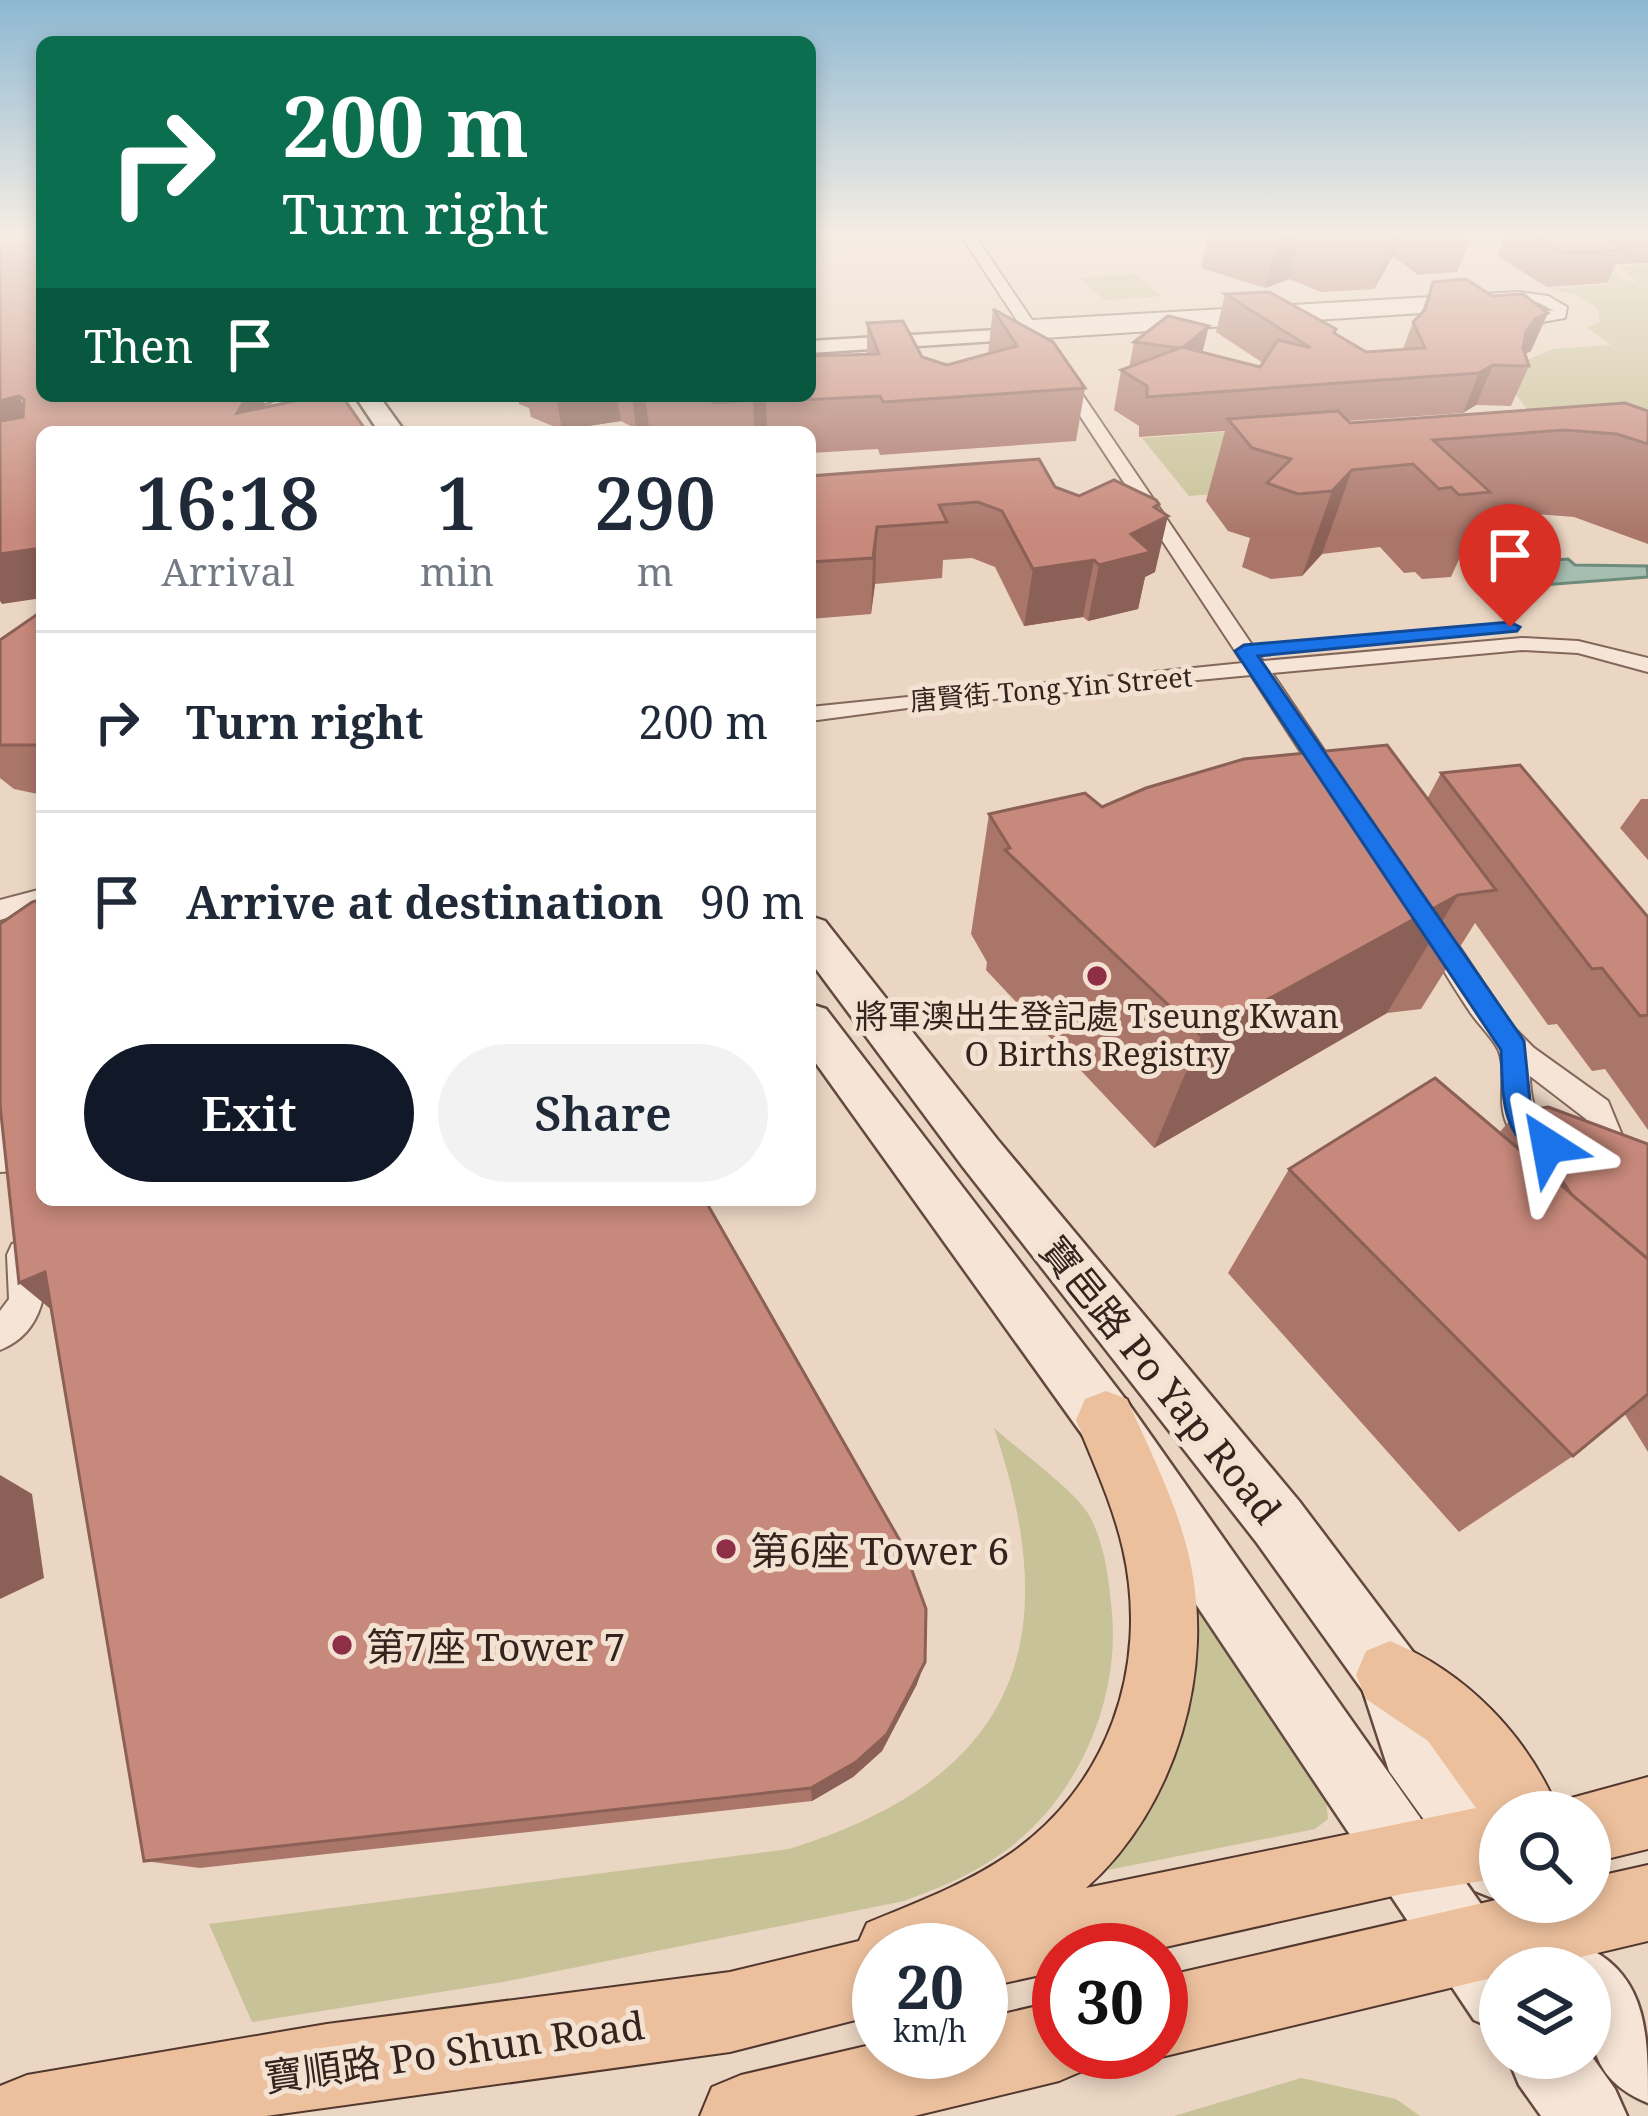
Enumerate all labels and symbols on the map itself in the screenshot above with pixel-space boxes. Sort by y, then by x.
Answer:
pin [1459,504,1561,627]
street label: 唐賢街 Tong Yin Street [908,657,1194,719]
marker: 將軍澳出生登記處 Tseung Kwan O Births Registry [1084,963,1110,989]
place label: 將軍澳出生登記處 Tseung Kwan O Births Registry [855,993,1339,1076]
position arrow [1485,1083,1611,1209]
street label: 寶邑路 Po Yap Road [1030,1224,1294,1534]
place label: 第6座 Tower 6 [750,1523,1009,1576]
marker: 第6座 Tower 6 [713,1536,739,1562]
place label: 第7座 Tower 7 [366,1619,625,1672]
marker: 第7座 Tower 7 [329,1632,355,1658]
speed limit sign: 30 [1032,1923,1188,2079]
street label: 寶順路 Po Shun Road [260,1997,648,2103]

